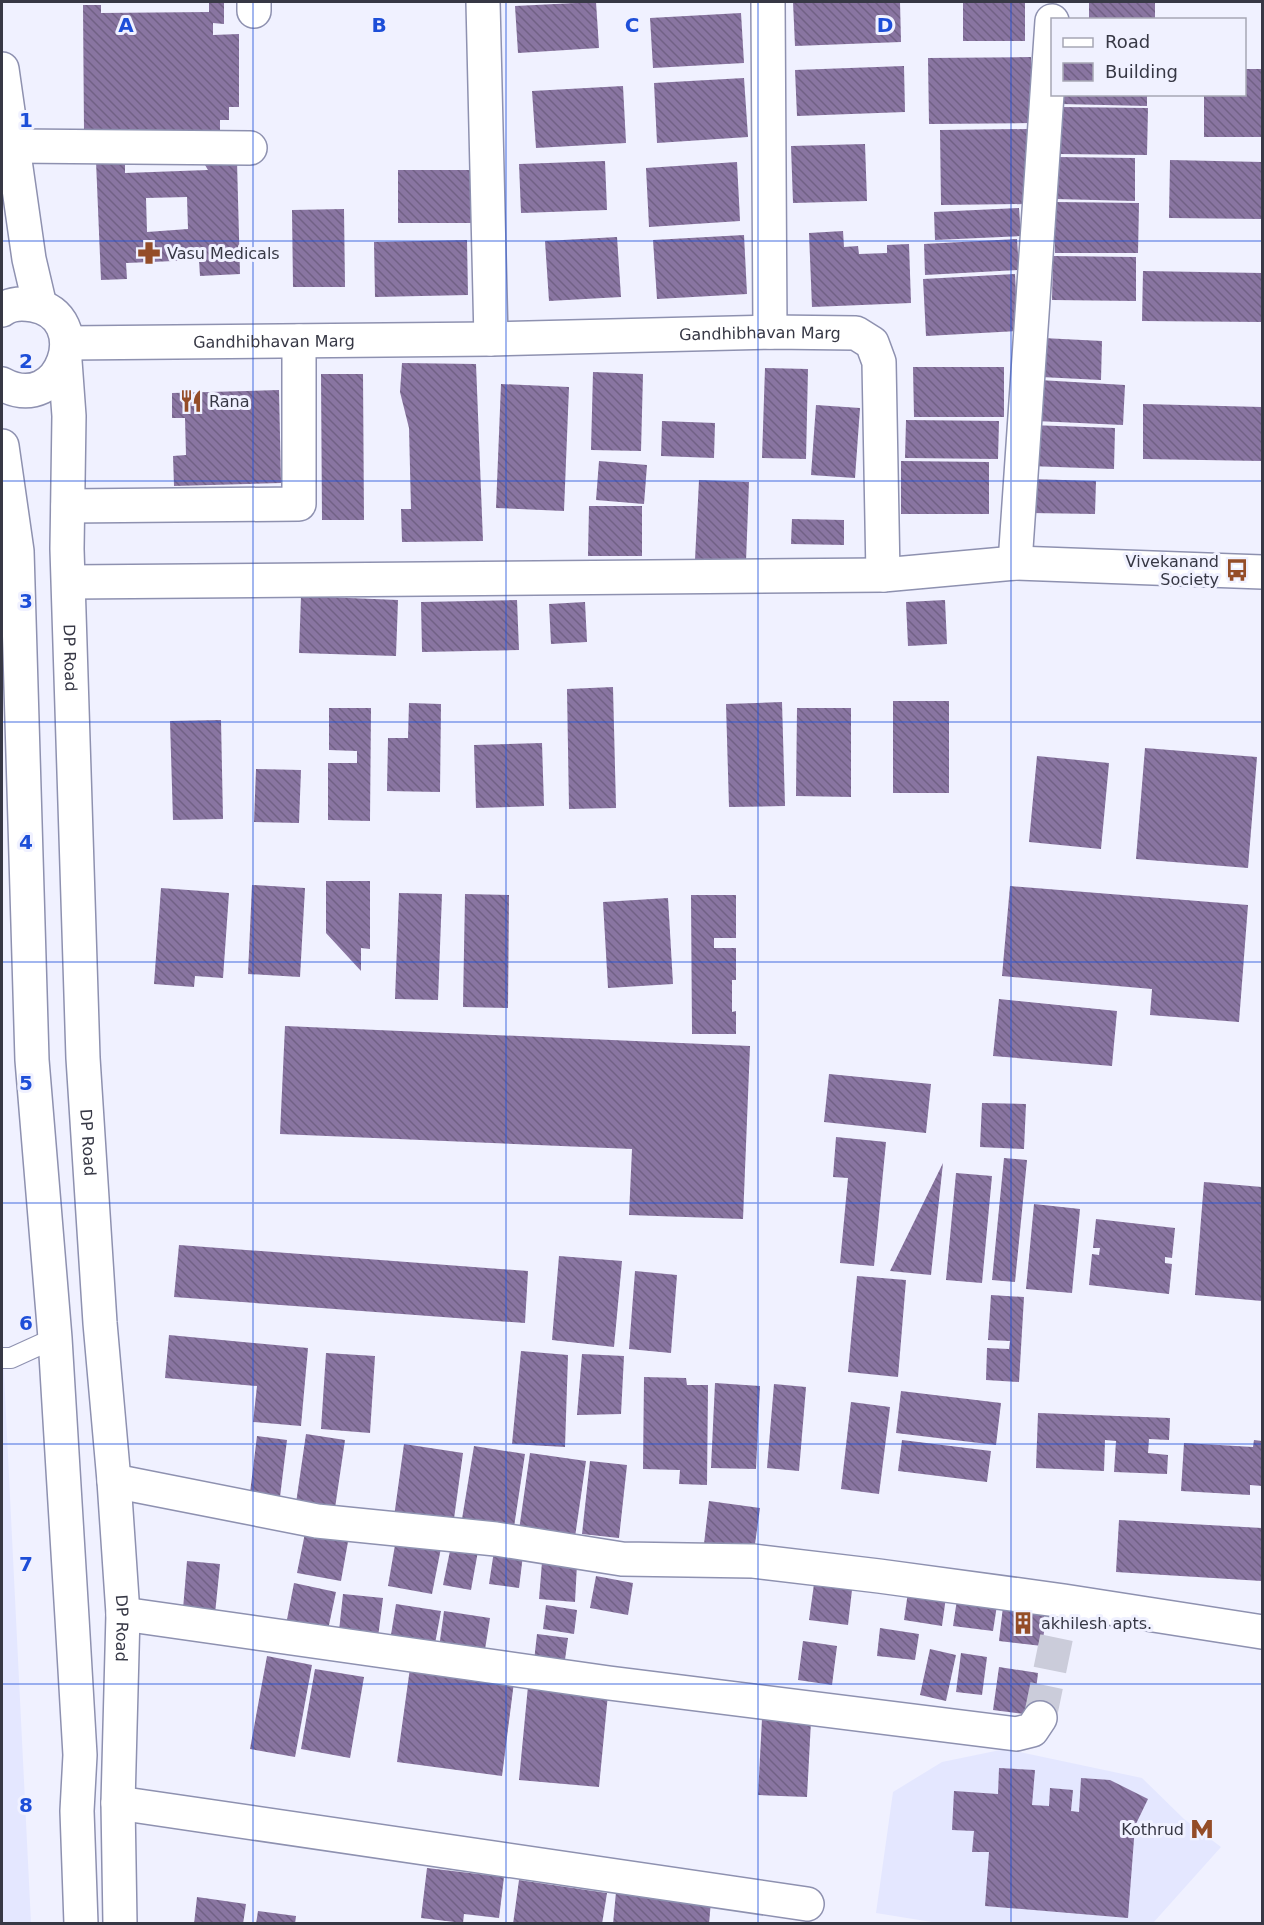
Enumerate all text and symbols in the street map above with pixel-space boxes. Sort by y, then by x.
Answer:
text: A [118,13,134,37]
text: B [371,13,387,37]
text: C [625,13,639,37]
text: D [877,13,893,37]
legend [1051,18,1246,96]
text: Road [1105,31,1150,52]
text: Building [1105,61,1178,82]
text: 1 [19,108,33,132]
pharmacy icon: Vasu Medicals [136,240,162,266]
place label: Vasu Medicals [167,244,280,263]
street label: Gandhibhavan Marg [679,323,841,344]
street label: Gandhibhavan Marg [193,331,355,352]
text: 2 [19,349,33,373]
restaurant icon: Rana [178,388,204,414]
place label: Rana [209,392,250,411]
place label: Vivekanand Society [1126,552,1219,589]
bus stop icon: Vivekanand Society [1224,557,1250,583]
text: 3 [19,589,33,613]
street label: DP Road [59,624,80,692]
text: 4 [19,830,33,854]
text: 5 [19,1071,33,1095]
street label: DP Road [76,1108,100,1177]
text: 6 [19,1311,33,1335]
text: 7 [19,1552,33,1576]
street label: DP Road [112,1594,132,1662]
building icon: akhilesh apts. [1010,1610,1036,1636]
place label: akhilesh apts. [1041,1614,1152,1633]
text: 8 [19,1793,33,1817]
metro station icon: Kothrud [1189,1816,1215,1842]
place label: Kothrud [1121,1820,1184,1839]

